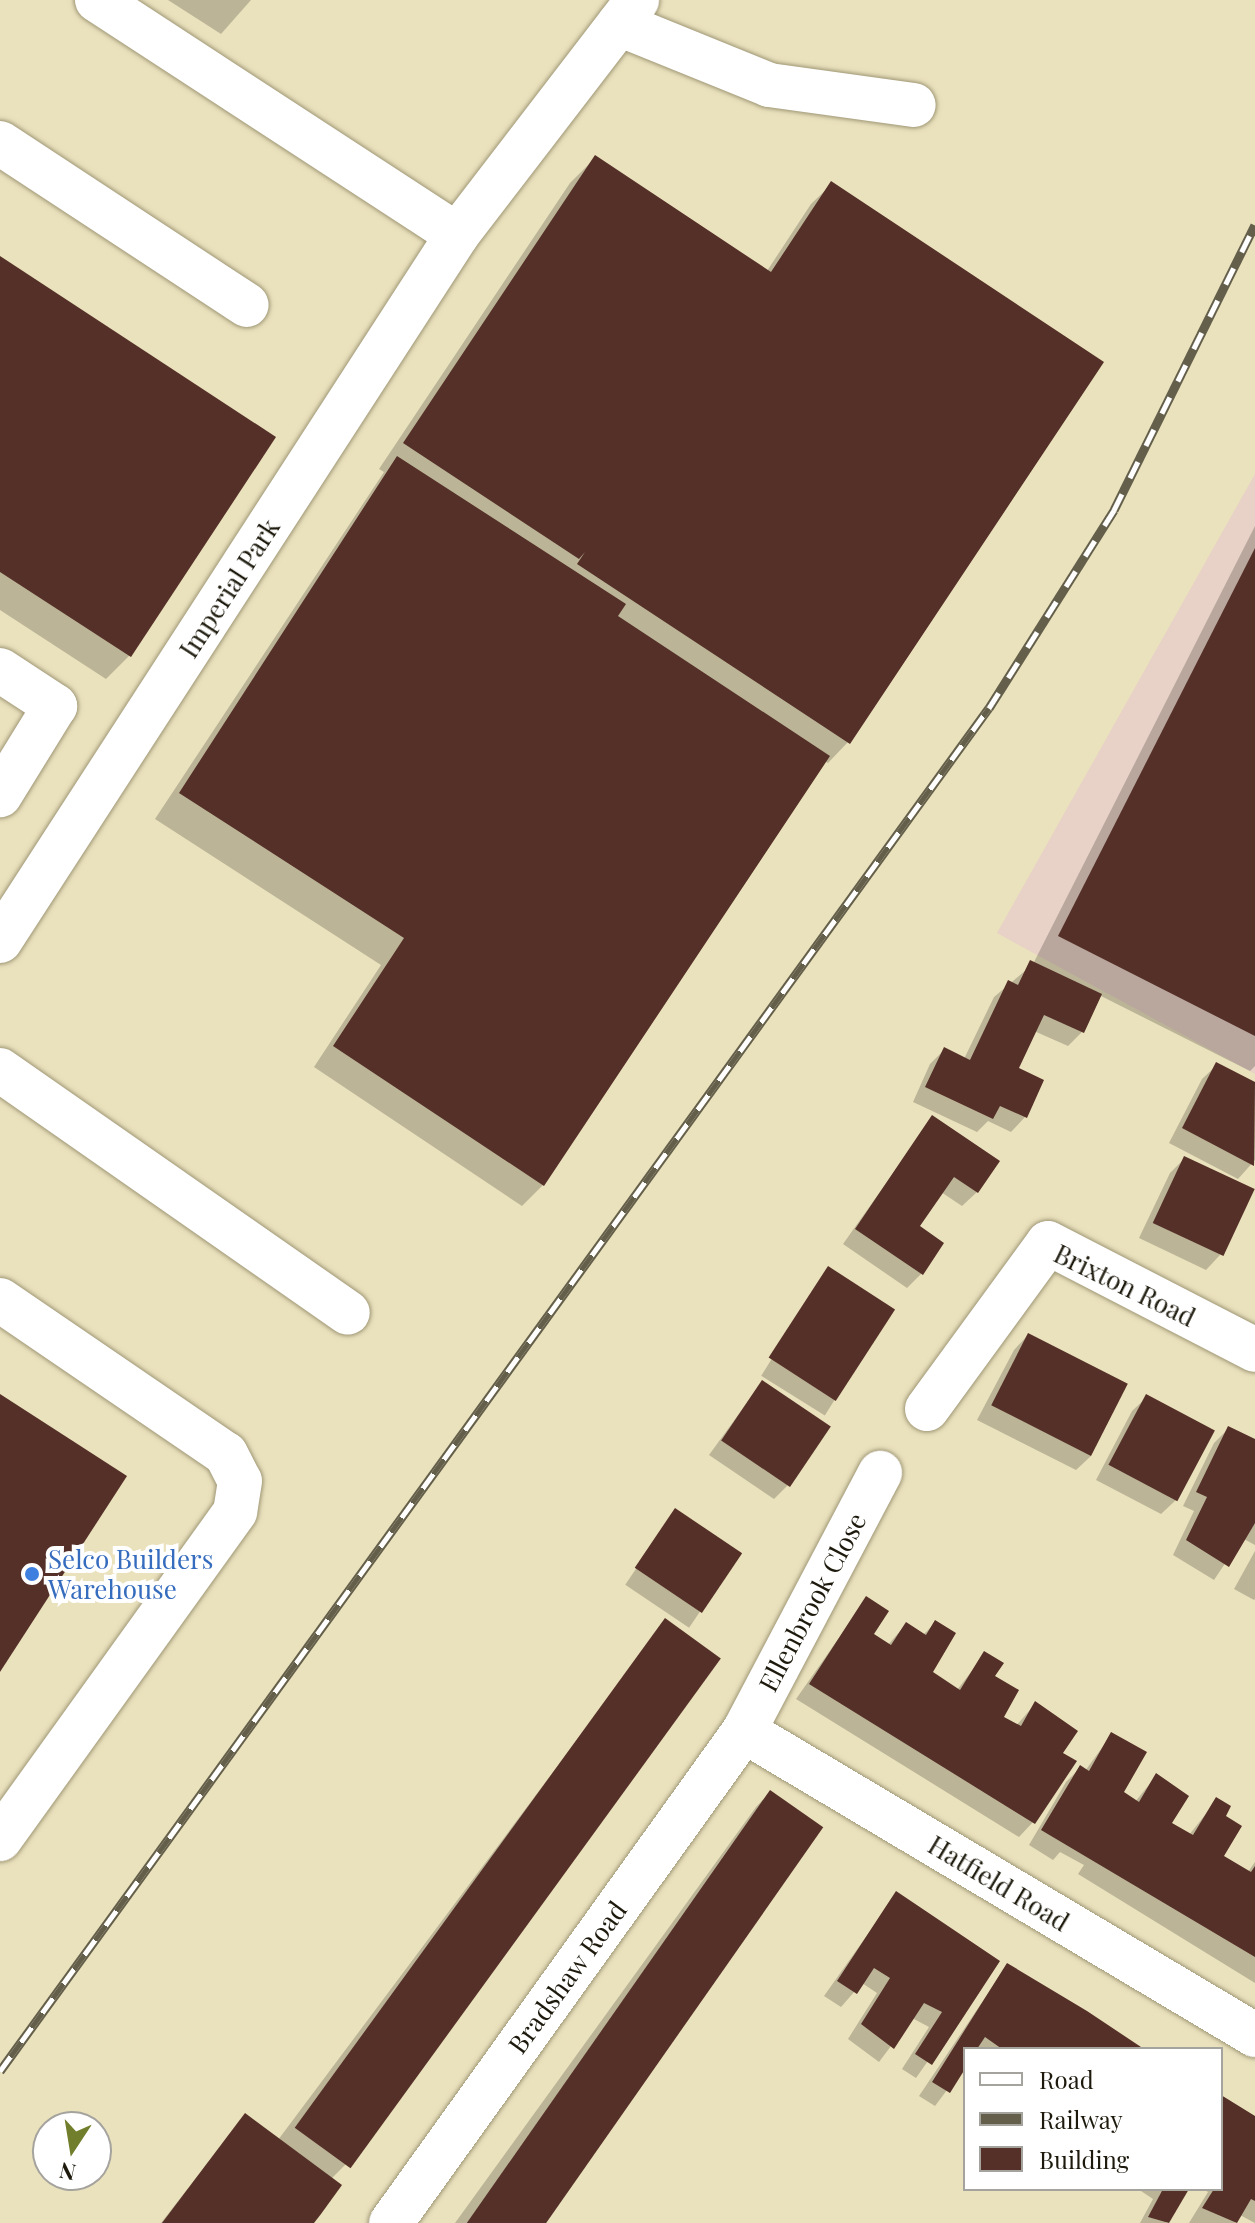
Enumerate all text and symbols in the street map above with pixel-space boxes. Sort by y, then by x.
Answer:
street label: Imperial Park [172,513,286,663]
street label: Brixton Road [1049,1237,1201,1333]
street label: Ellenbrook Close [752,1507,872,1697]
place label: Selco Builders Warehouse [48,1543,213,1604]
marker: Selco Builders Warehouse [23,1565,41,1583]
street label: Hatfield Road [923,1829,1075,1937]
street label: Bradshaw Road [501,1895,633,2059]
legend [963,2047,1223,2191]
text: Road [1039,2063,1094,2095]
text: Railway [1039,2103,1123,2135]
north arrow [32,2111,112,2191]
text: Building [1039,2143,1129,2175]
text: N [57,2156,78,2189]

